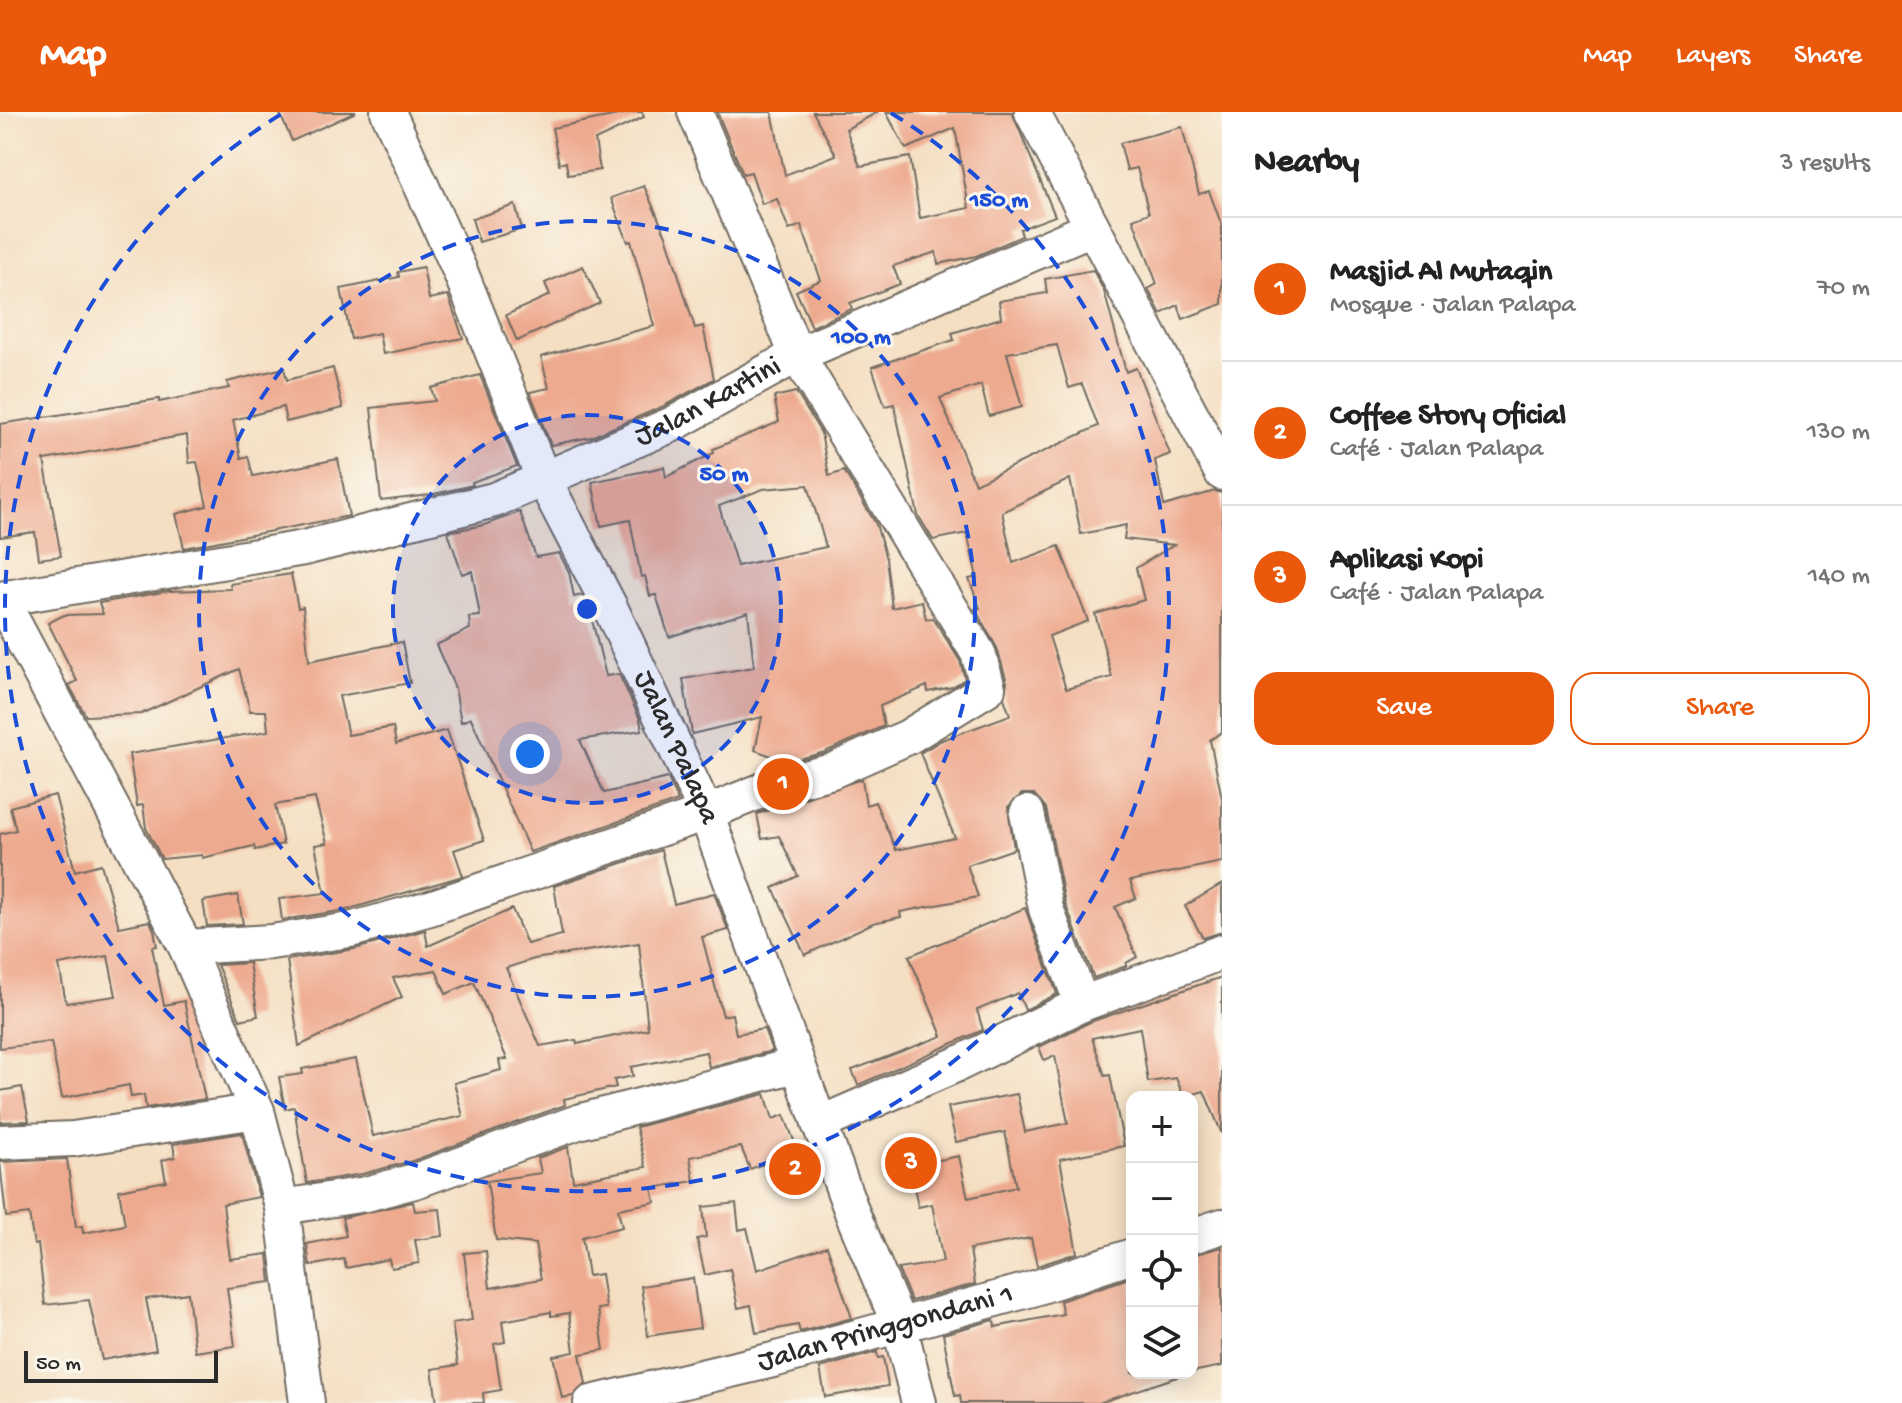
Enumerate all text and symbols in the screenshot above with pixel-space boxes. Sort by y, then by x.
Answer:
text: Map [40,34,106,78]
text: Map [1583,40,1632,73]
text: Layers [1676,40,1750,73]
text: Share [1794,40,1862,73]
text: Nearby [1254,144,1359,184]
text: 3 results [1780,149,1870,180]
text: 150 m [969,187,1028,216]
text: Masjid Al Mutaqin [1330,256,1552,291]
text: 1 [1275,274,1285,305]
text: 70 m [1817,274,1870,305]
text: Mosque · Jalan Palapa [1330,291,1576,322]
text: 100 m [830,324,891,353]
street label: Jalan Kartini [630,350,788,455]
text: Coffee Story Oficial [1330,400,1566,435]
text: 2 [1274,418,1286,449]
text: 130 m [1807,418,1870,449]
text: Café · Jalan Palapa [1330,435,1543,466]
text: 50 m [700,461,748,490]
text: Aplikasi Kopi [1330,544,1484,579]
text: 3 [1273,562,1287,593]
text: 140 m [1808,562,1870,593]
text: Café · Jalan Palapa [1330,579,1543,610]
centre of rings [573,595,601,623]
street label: Jalan Palapa [625,665,726,830]
button: Save [1254,672,1554,745]
button: Share [1570,672,1870,745]
your location [510,734,550,774]
pin: 1 [757,754,809,814]
map controls [1126,1091,1198,1379]
button: + [1126,1091,1198,1163]
pin: 3 [885,1133,937,1193]
pin: 2 [769,1139,821,1199]
button: − [1126,1163,1198,1235]
button: locate [1126,1235,1198,1307]
street label: Jalan Pringgondani 1 [755,1277,1017,1380]
button: layers [1126,1307,1198,1379]
scale bar [24,1347,218,1383]
text: 50 m [36,1352,81,1378]

